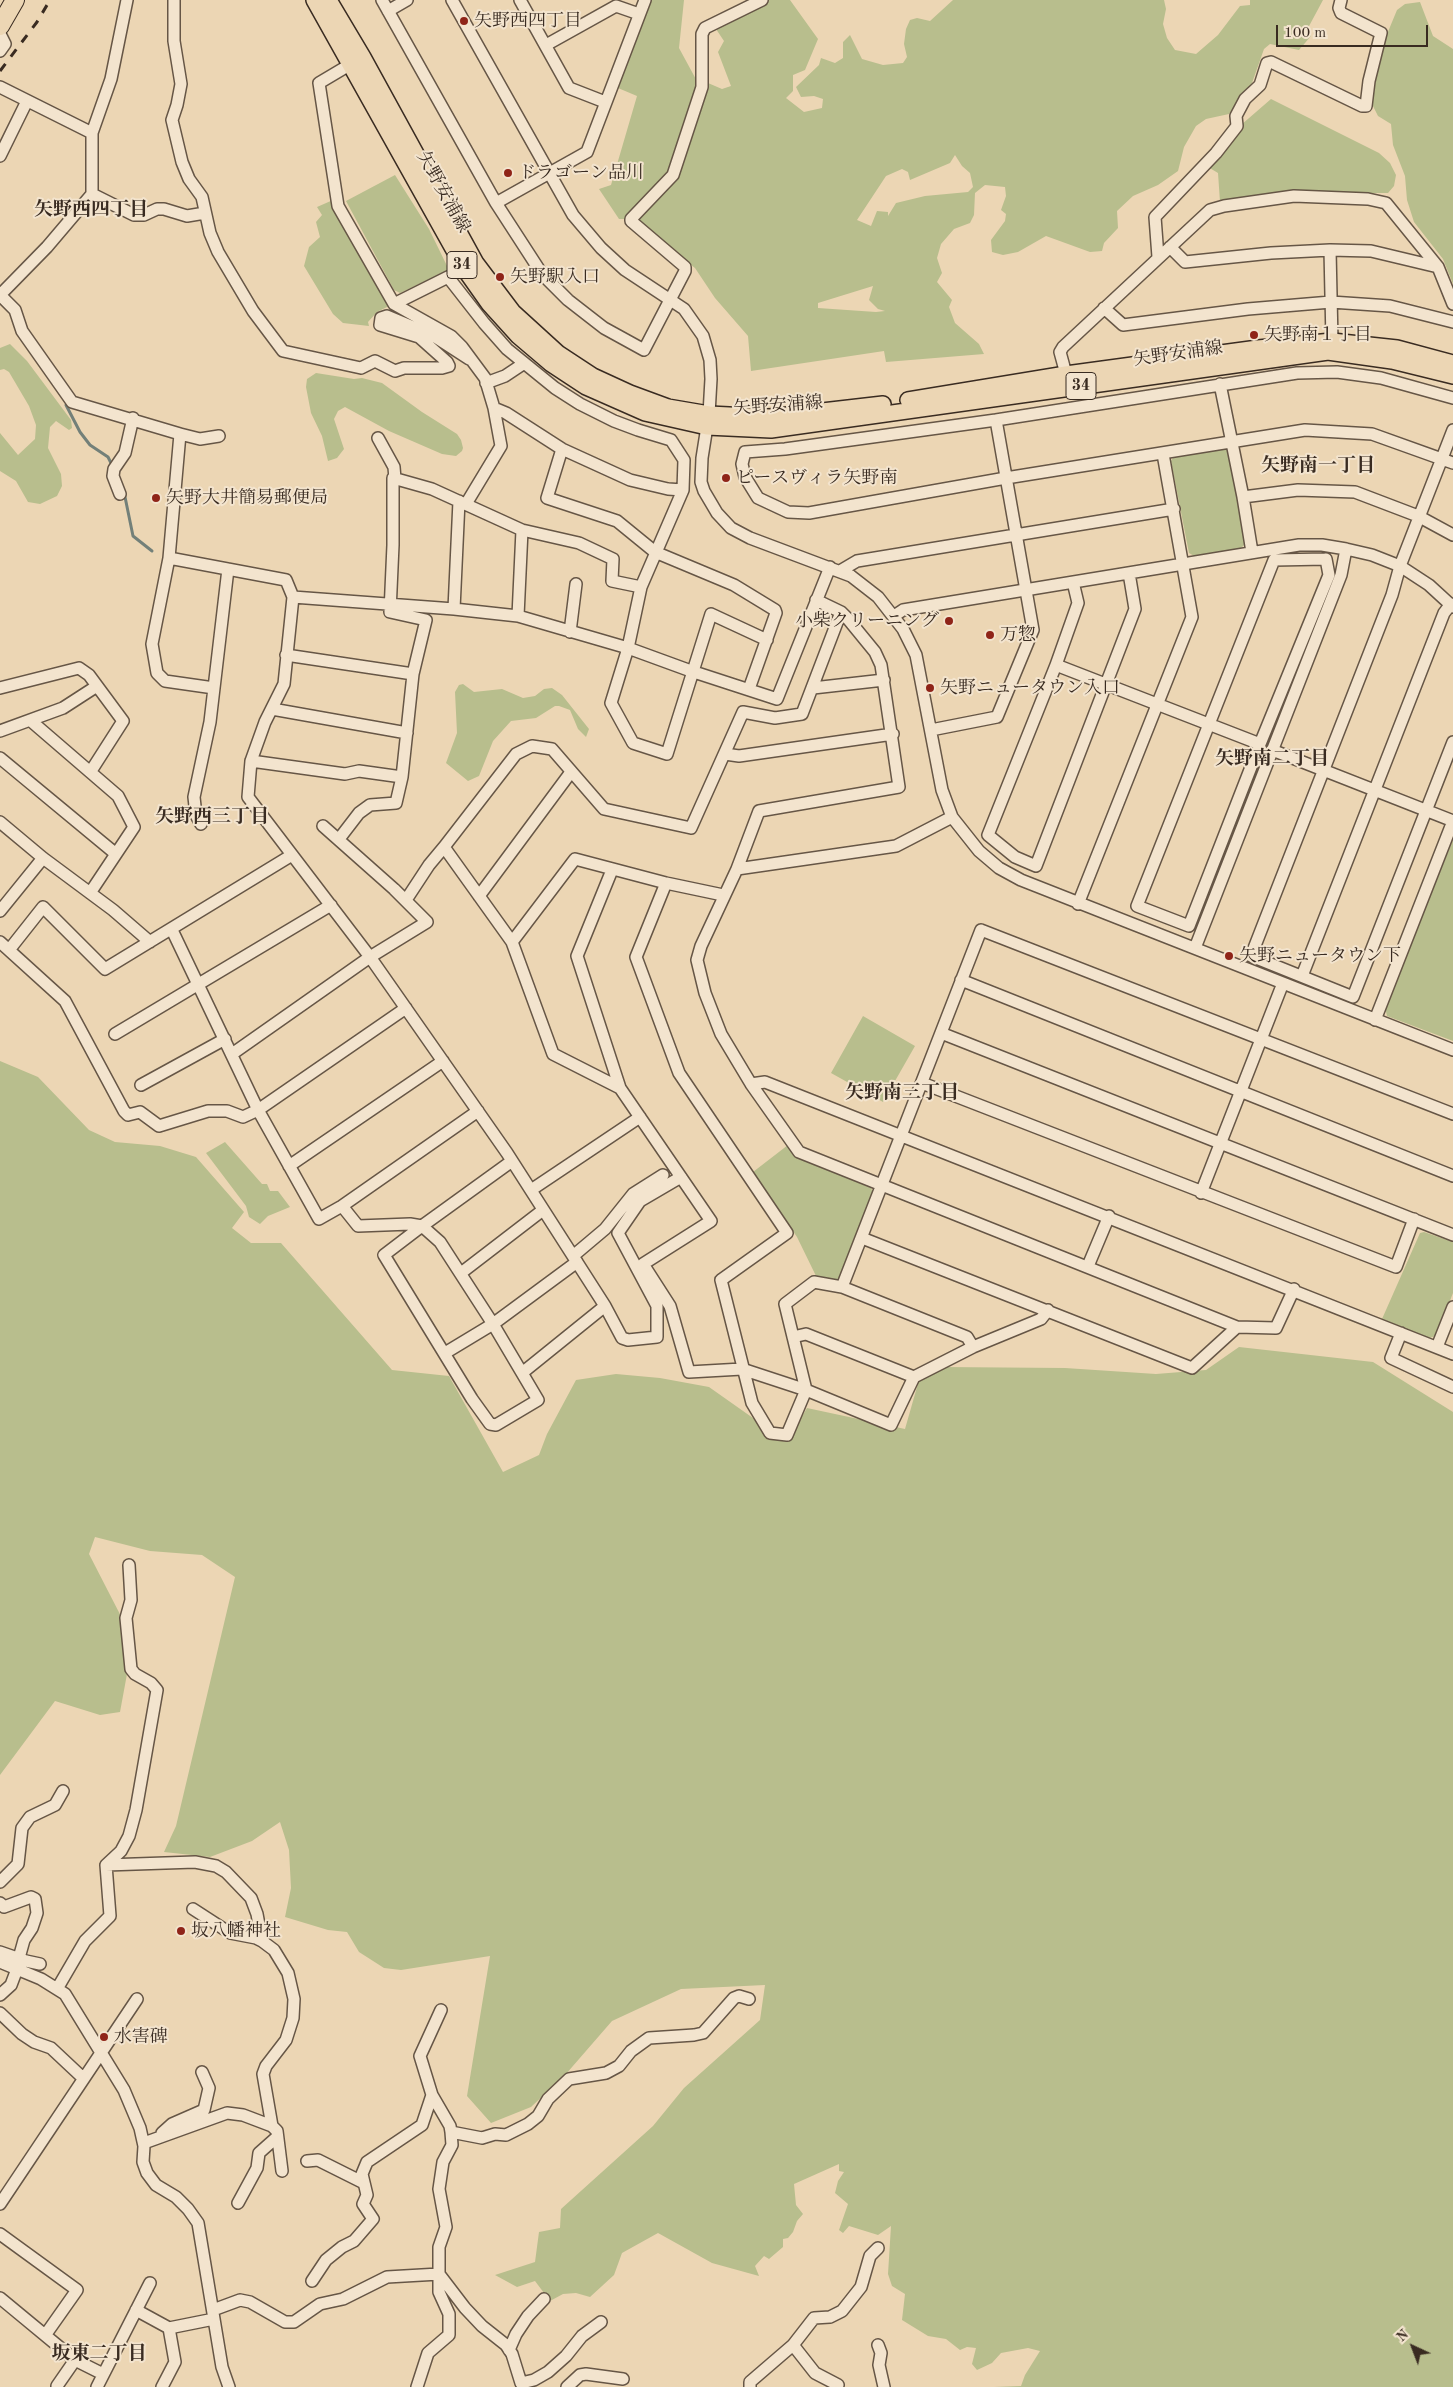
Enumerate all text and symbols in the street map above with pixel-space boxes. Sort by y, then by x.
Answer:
place label: 矢野西四丁目 [474,10,582,32]
marker: 矢野西四丁目 [458,15,470,27]
scale bar [1278,15,1430,47]
text: 100 m [1284,26,1326,41]
street label: 矢野安浦線 [412,147,474,237]
place label: ドラゴーン品川 [518,162,644,184]
marker: ドラゴーン品川 [502,167,514,179]
district label: 矢野西四丁目 [34,199,148,221]
road number: 34 [447,252,477,278]
place label: 矢野駅入口 [510,266,600,288]
marker: 矢野駅入口 [494,271,506,283]
place label: 矢野南１丁目 [1264,324,1372,346]
marker: 矢野南１丁目 [1248,329,1260,341]
street label: 矢野安浦線 [1132,337,1224,371]
road number: 34 [1066,372,1096,400]
street label: 矢野安浦線 [732,392,824,420]
district label: 矢野南一丁目 [1261,455,1375,477]
place label: ピースヴィラ矢野南 [736,467,897,489]
marker: ピースヴィラ矢野南 [720,472,732,484]
place label: 矢野大井簡易郵便局 [166,487,328,509]
marker: 矢野大井簡易郵便局 [150,492,162,504]
place label: 小柴クリーニング [795,610,939,632]
marker: 小柴クリーニング [943,615,955,627]
place label: 万惣 [1000,624,1036,646]
marker: 万惣 [984,629,996,641]
place label: 矢野ニュータウン入口 [940,677,1120,699]
marker: 矢野ニュータウン入口 [924,682,936,694]
district label: 矢野南二丁目 [1215,748,1329,770]
district label: 矢野西三丁目 [155,806,269,828]
place label: 矢野ニュータウン下 [1239,945,1401,967]
marker: 矢野ニュータウン下 [1223,950,1235,962]
district label: 矢野南三丁目 [845,1082,959,1104]
place label: 坂八幡神社 [191,1920,281,1942]
marker: 坂八幡神社 [175,1925,187,1937]
place label: 水害碑 [114,2026,168,2048]
marker: 水害碑 [98,2031,110,2043]
north arrow [1388,2322,1438,2372]
text: N [1394,2327,1411,2345]
district label: 坂東二丁目 [52,2343,146,2365]

